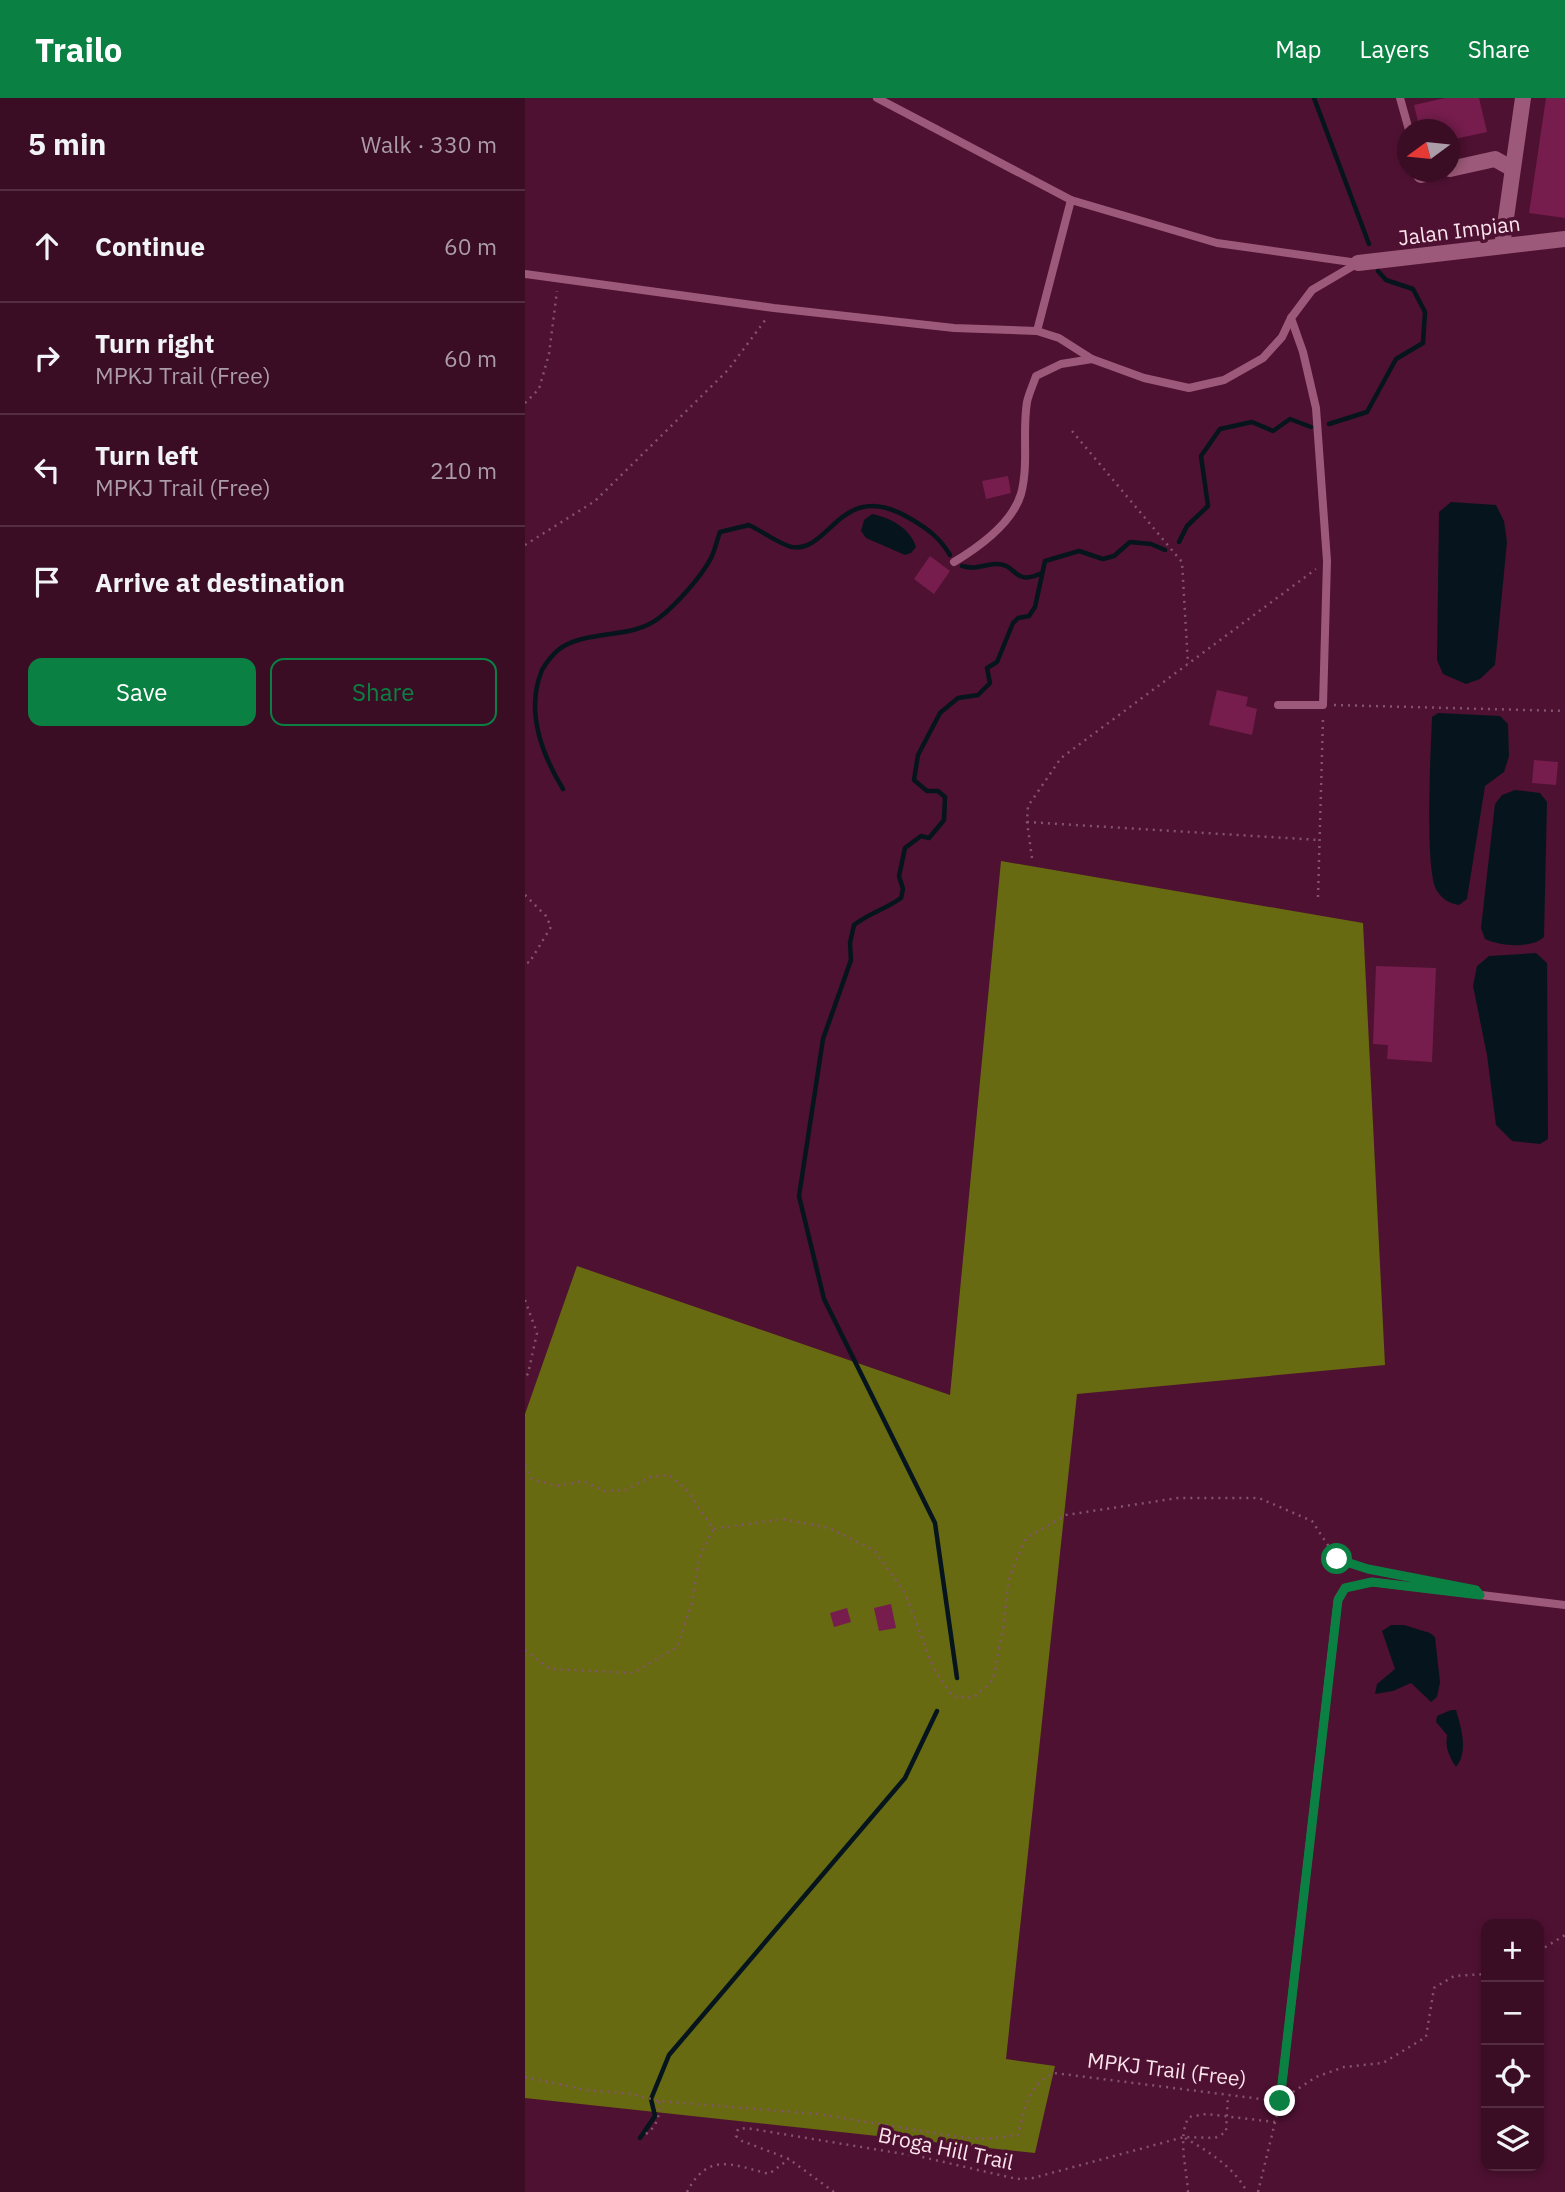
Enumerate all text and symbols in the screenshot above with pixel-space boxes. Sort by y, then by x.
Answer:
text: Trailo [35,28,122,71]
text: Map [1275,33,1322,65]
text: Layers [1360,33,1430,65]
text: Share [1468,33,1530,65]
north arrow [1397,119,1460,182]
text: 5 min [28,124,106,163]
text: Walk · 330 m [361,129,497,159]
street label: Jalan Impian [1396,209,1522,251]
icon: ahead [28,227,66,265]
text: Continue [95,229,205,263]
text: 60 m [444,231,497,261]
text: Turn right [95,326,214,360]
icon: right [28,339,66,377]
text: 60 m [444,343,497,373]
text: MPKJ Trail (Free) [95,360,271,390]
text: Turn left [95,438,198,472]
icon: left [28,451,66,489]
text: 210 m [430,455,497,485]
text: MPKJ Trail (Free) [95,472,271,502]
icon: arrive [28,563,66,601]
text: Arrive at destination [95,565,345,599]
button: Save [28,658,256,726]
button: Share [270,658,497,726]
route start [1321,1543,1352,1574]
map controls [1481,1919,1544,2171]
button: + [1481,1919,1544,1982]
button: − [1481,1982,1544,2045]
street label: MPKJ Trail (Free) [1086,2045,1248,2093]
button: locate [1481,2045,1544,2108]
route end [1264,2085,1295,2116]
button: layers [1481,2108,1544,2171]
street label: Broga Hill Trail [876,2120,1016,2176]

